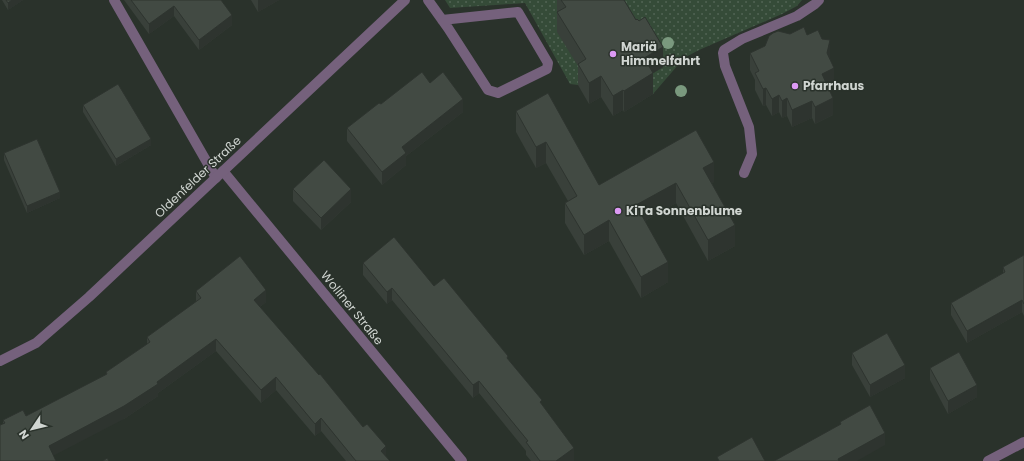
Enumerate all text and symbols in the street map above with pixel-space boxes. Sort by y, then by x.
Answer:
place label: Mariä Himmelfahrt [621,38,700,69]
marker: Mariä Himmelfahrt [608,49,618,59]
place label: Pfarrhaus [803,77,865,94]
marker: Pfarrhaus [790,81,800,91]
street label: Oldenfelder Straße [151,132,245,221]
place label: KiTa Sonnenblume [626,202,743,219]
marker: KiTa Sonnenblume [613,206,623,216]
street label: Wolliner Straße [317,267,388,348]
north arrow [12,409,52,449]
text: N [15,427,33,443]

